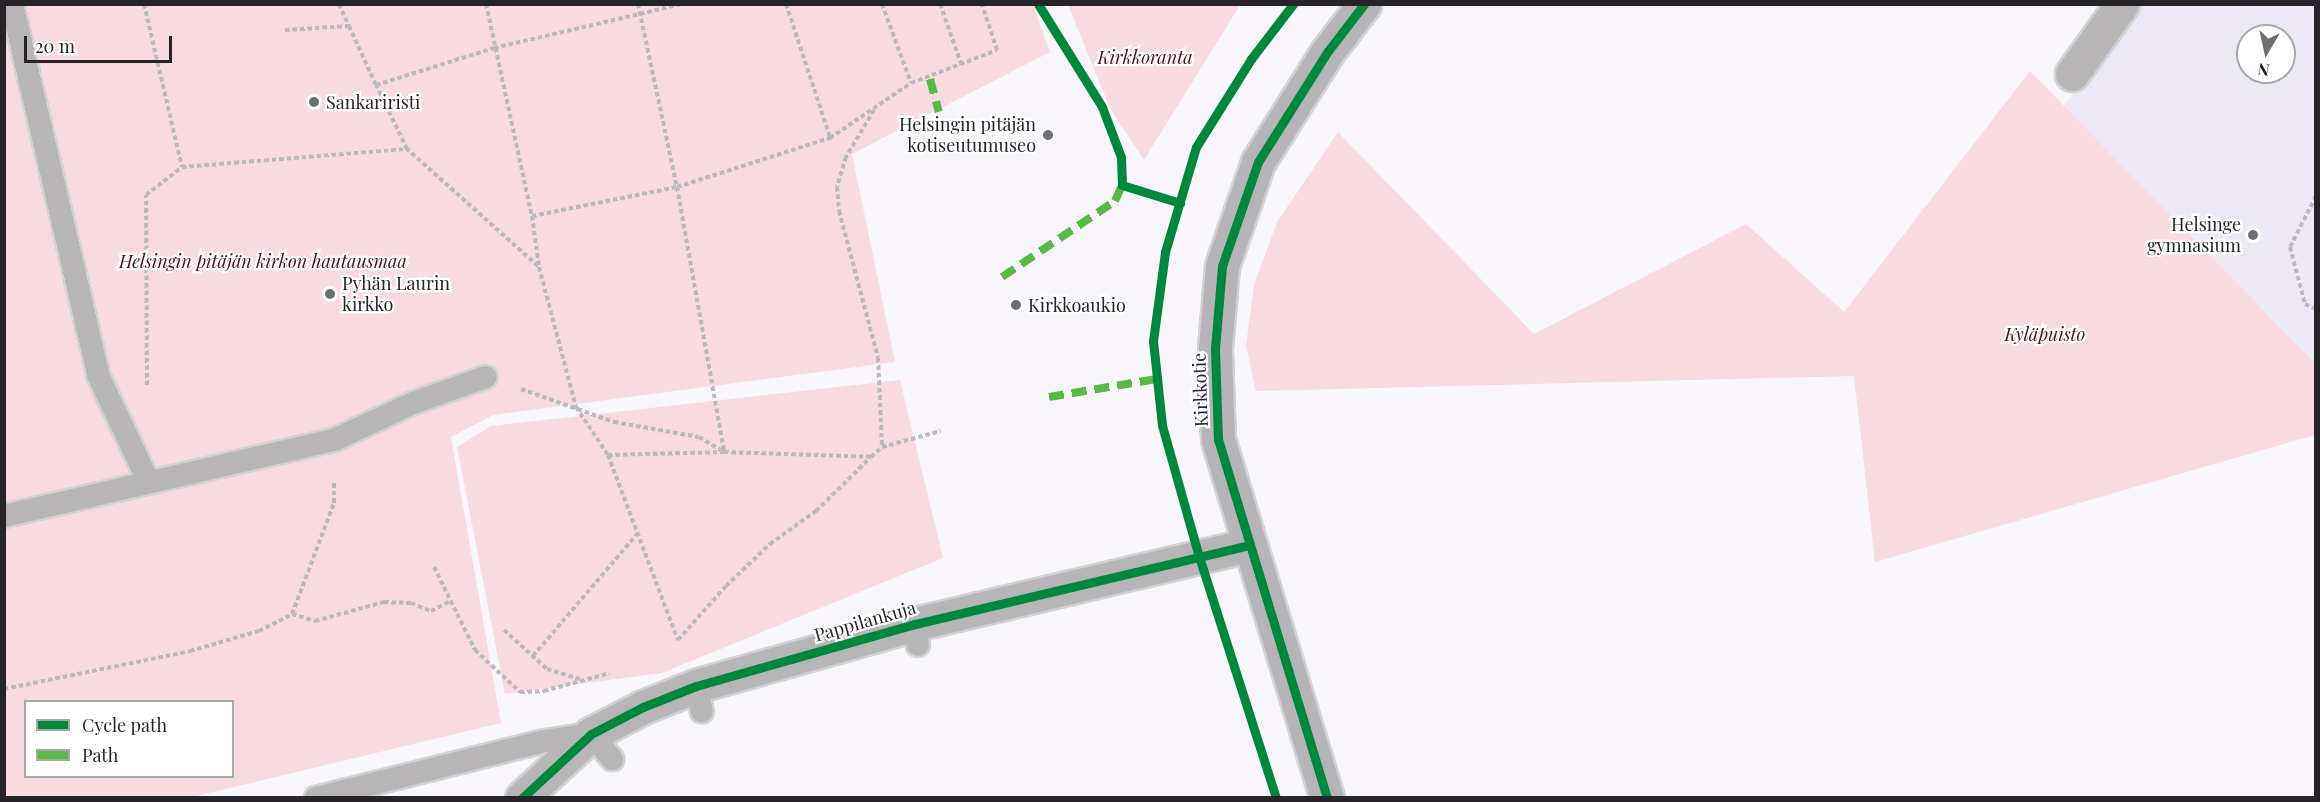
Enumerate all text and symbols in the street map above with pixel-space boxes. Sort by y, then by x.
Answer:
scale bar [27,24,176,62]
north arrow [2236,24,2296,84]
text: 20 m [35,34,75,58]
park label: Kirkkoranta [1097,46,1193,68]
text: N [2256,59,2271,82]
place label: Sankariristi [326,91,420,113]
marker: Sankariristi [307,95,321,109]
place label: Helsingin pitäjän kotiseutumuseo [899,114,1036,156]
marker: Helsingin pitäjän kotiseutumuseo [1041,128,1055,142]
place label: Helsinge gymnasium [2147,214,2241,256]
marker: Helsinge gymnasium [2246,228,2260,242]
park label: Helsingin pitäjän kirkon hautausmaa [119,250,407,272]
place label: Pyhän Laurin kirkko [342,273,450,316]
marker: Pyhän Laurin kirkko [323,287,337,301]
place label: Kirkkoaukio [1028,294,1126,316]
marker: Kirkkoaukio [1009,298,1023,312]
park label: Kyläpuisto [2005,323,2085,345]
street label: Kirkkotie [1188,353,1212,427]
street label: Pappilankuja [812,596,918,646]
legend [24,700,234,778]
text: Cycle path [82,713,167,737]
text: Path [82,743,118,767]

